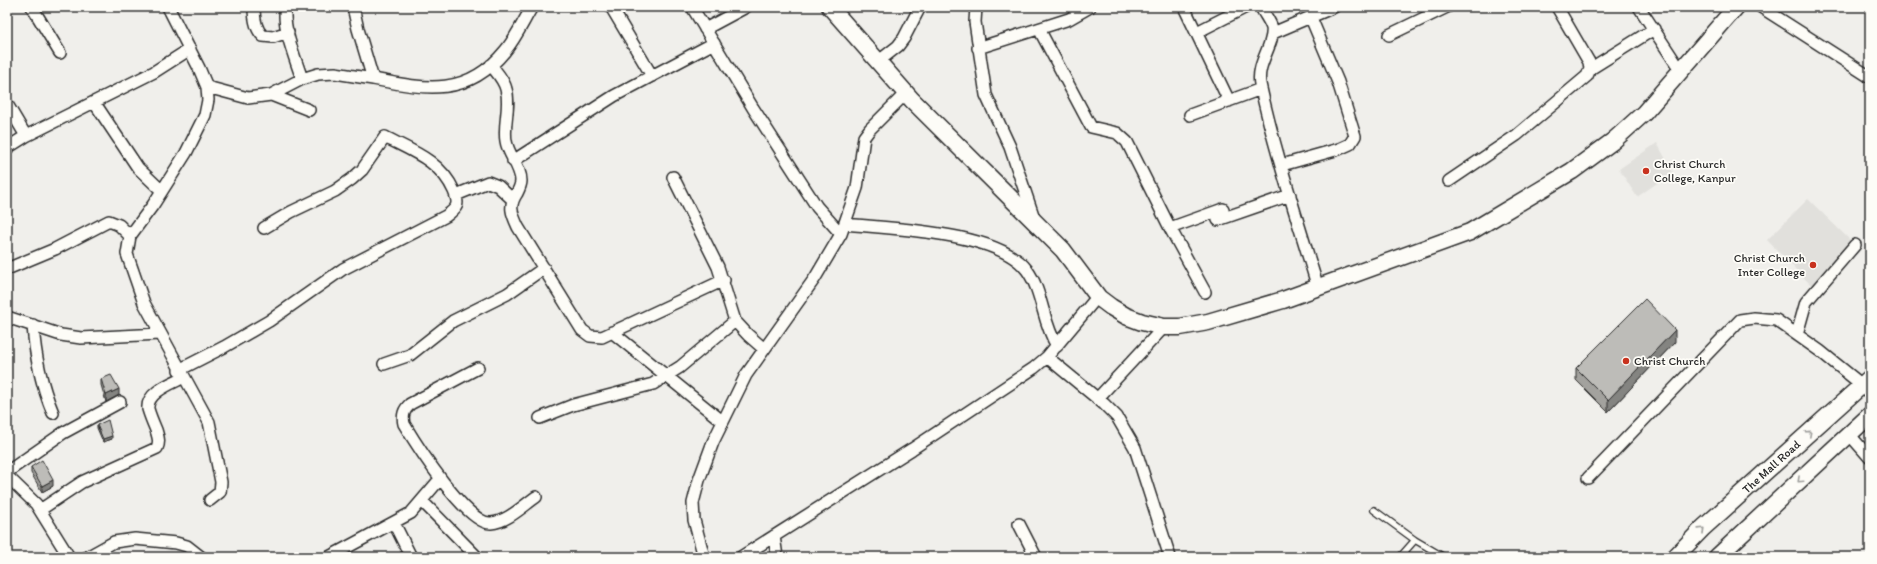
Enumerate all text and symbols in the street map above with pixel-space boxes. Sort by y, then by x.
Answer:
place label: Christ Church College, Kanpur [1654,157,1736,185]
marker: Christ Church College, Kanpur [1641,166,1651,176]
place label: Christ Church Inter College [1734,251,1805,279]
marker: Christ Church Inter College [1808,260,1818,270]
place label: Christ Church [1634,354,1705,368]
marker: Christ Church [1621,356,1631,366]
one-way arrow [1804,430,1812,438]
street label: The Mall Road [1739,437,1803,496]
one-way arrow [1797,475,1805,483]
one-way arrow [1697,527,1705,534]

